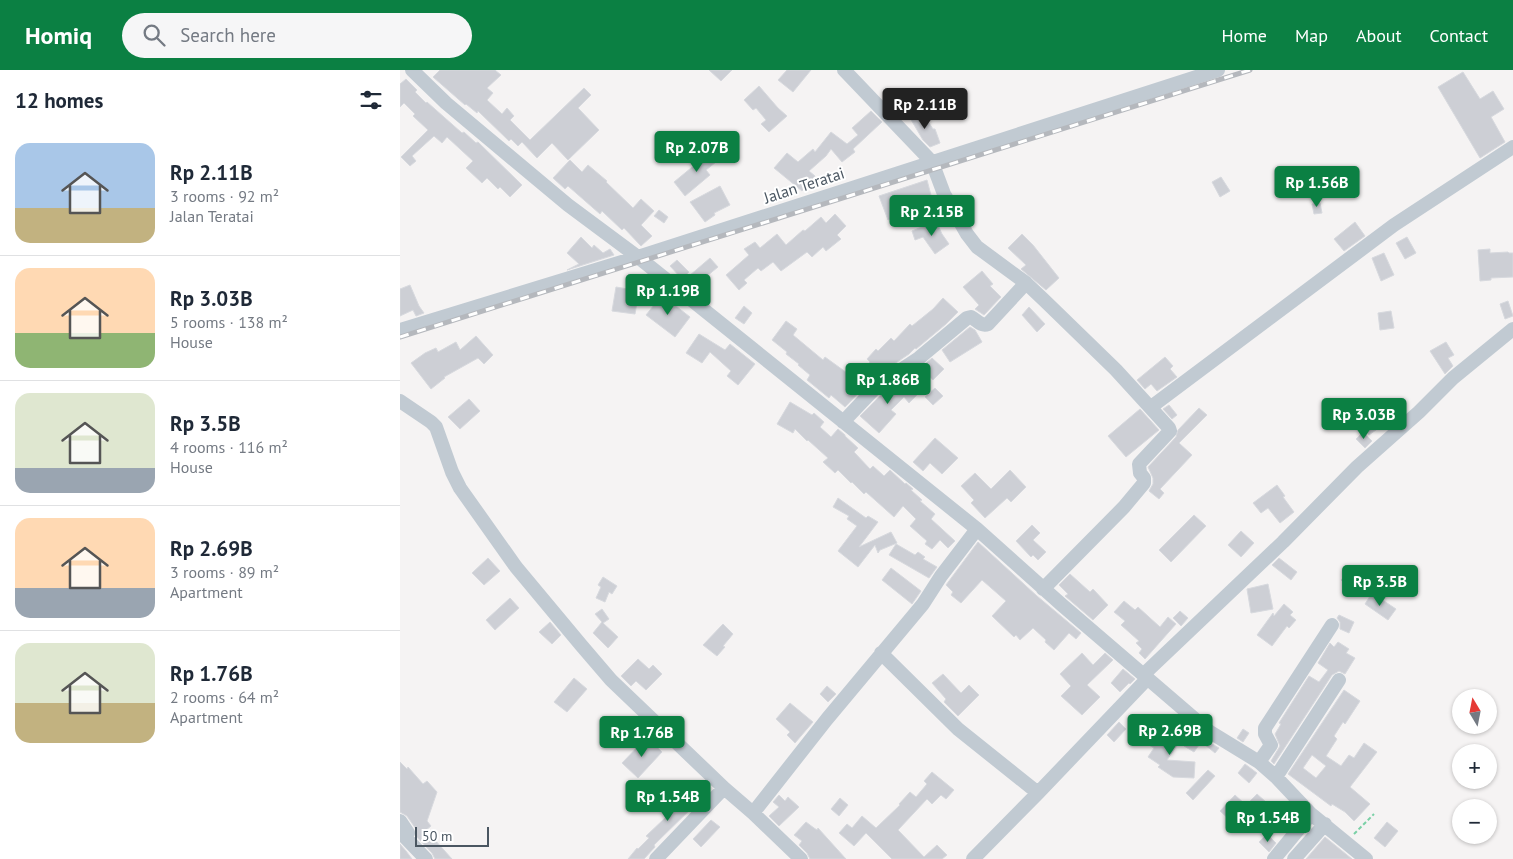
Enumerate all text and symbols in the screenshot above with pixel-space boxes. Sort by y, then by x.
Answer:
search box [122,13,472,58]
text: Homiq [25,20,92,51]
icon: search [140,21,168,49]
text: Search here [180,23,276,47]
text: Home [1221,24,1267,47]
text: Map [1295,24,1328,47]
text: About [1356,24,1402,47]
text: Contact [1430,24,1488,47]
icon: filters [357,86,385,114]
text: 12 homes [15,87,103,114]
pin: Rp 2.11B [873,88,977,130]
text: Rp 2.11B [894,94,956,114]
pin: Rp 2.07B [645,131,749,173]
text: Rp 2.07B [666,137,728,157]
text: Rp 2.11B [170,159,253,186]
icon: home [55,163,115,223]
street label: Jalan Teratai [760,163,847,208]
pin: Rp 1.56B [1265,166,1369,208]
text: Rp 1.56B [1286,172,1348,192]
text: 3 rooms · 92 m² [170,186,279,206]
pin: Rp 2.15B [880,194,984,237]
text: Rp 2.15B [901,201,963,221]
text: Jalan Teratai [170,206,254,226]
pin: Rp 1.19B [616,274,720,316]
text: Rp 1.19B [637,280,699,300]
text: Rp 3.03B [170,285,253,312]
icon: home [55,288,115,348]
text: 5 rooms · 138 m² [170,312,288,332]
text: House [170,332,213,352]
pin: Rp 1.86B [836,362,940,405]
text: Rp 1.86B [857,369,919,389]
pin: Rp 3.03B [1312,398,1416,440]
text: Rp 3.03B [1333,404,1395,424]
text: Rp 3.5B [170,410,241,437]
icon: home [55,413,115,473]
text: 4 rooms · 116 m² [170,437,288,457]
text: House [170,457,213,477]
text: Rp 2.69B [170,535,253,562]
icon: home [55,538,115,598]
text: 3 rooms · 89 m² [170,562,279,582]
pin: Rp 3.5B [1334,564,1426,607]
text: Rp 3.5B [1353,571,1407,591]
text: Apartment [170,582,243,602]
text: Rp 1.76B [170,660,253,687]
icon: home [55,663,115,723]
text: 2 rooms · 64 m² [170,687,279,707]
north arrow [1452,689,1498,734]
map controls [1452,689,1497,844]
text: Apartment [170,707,243,727]
pin: Rp 2.69B [1118,714,1222,756]
pin: Rp 1.76B [590,716,694,758]
text: Rp 2.69B [1139,720,1201,740]
text: Rp 1.76B [611,722,673,742]
button: + [1452,744,1497,789]
pin: Rp 1.54B [616,780,720,822]
text: Rp 1.54B [637,786,699,806]
button: − [1452,799,1497,844]
pin: Rp 1.54B [1216,800,1320,843]
text: Rp 1.54B [1237,807,1299,827]
scale bar [415,824,489,847]
text: 50 m [422,827,452,845]

